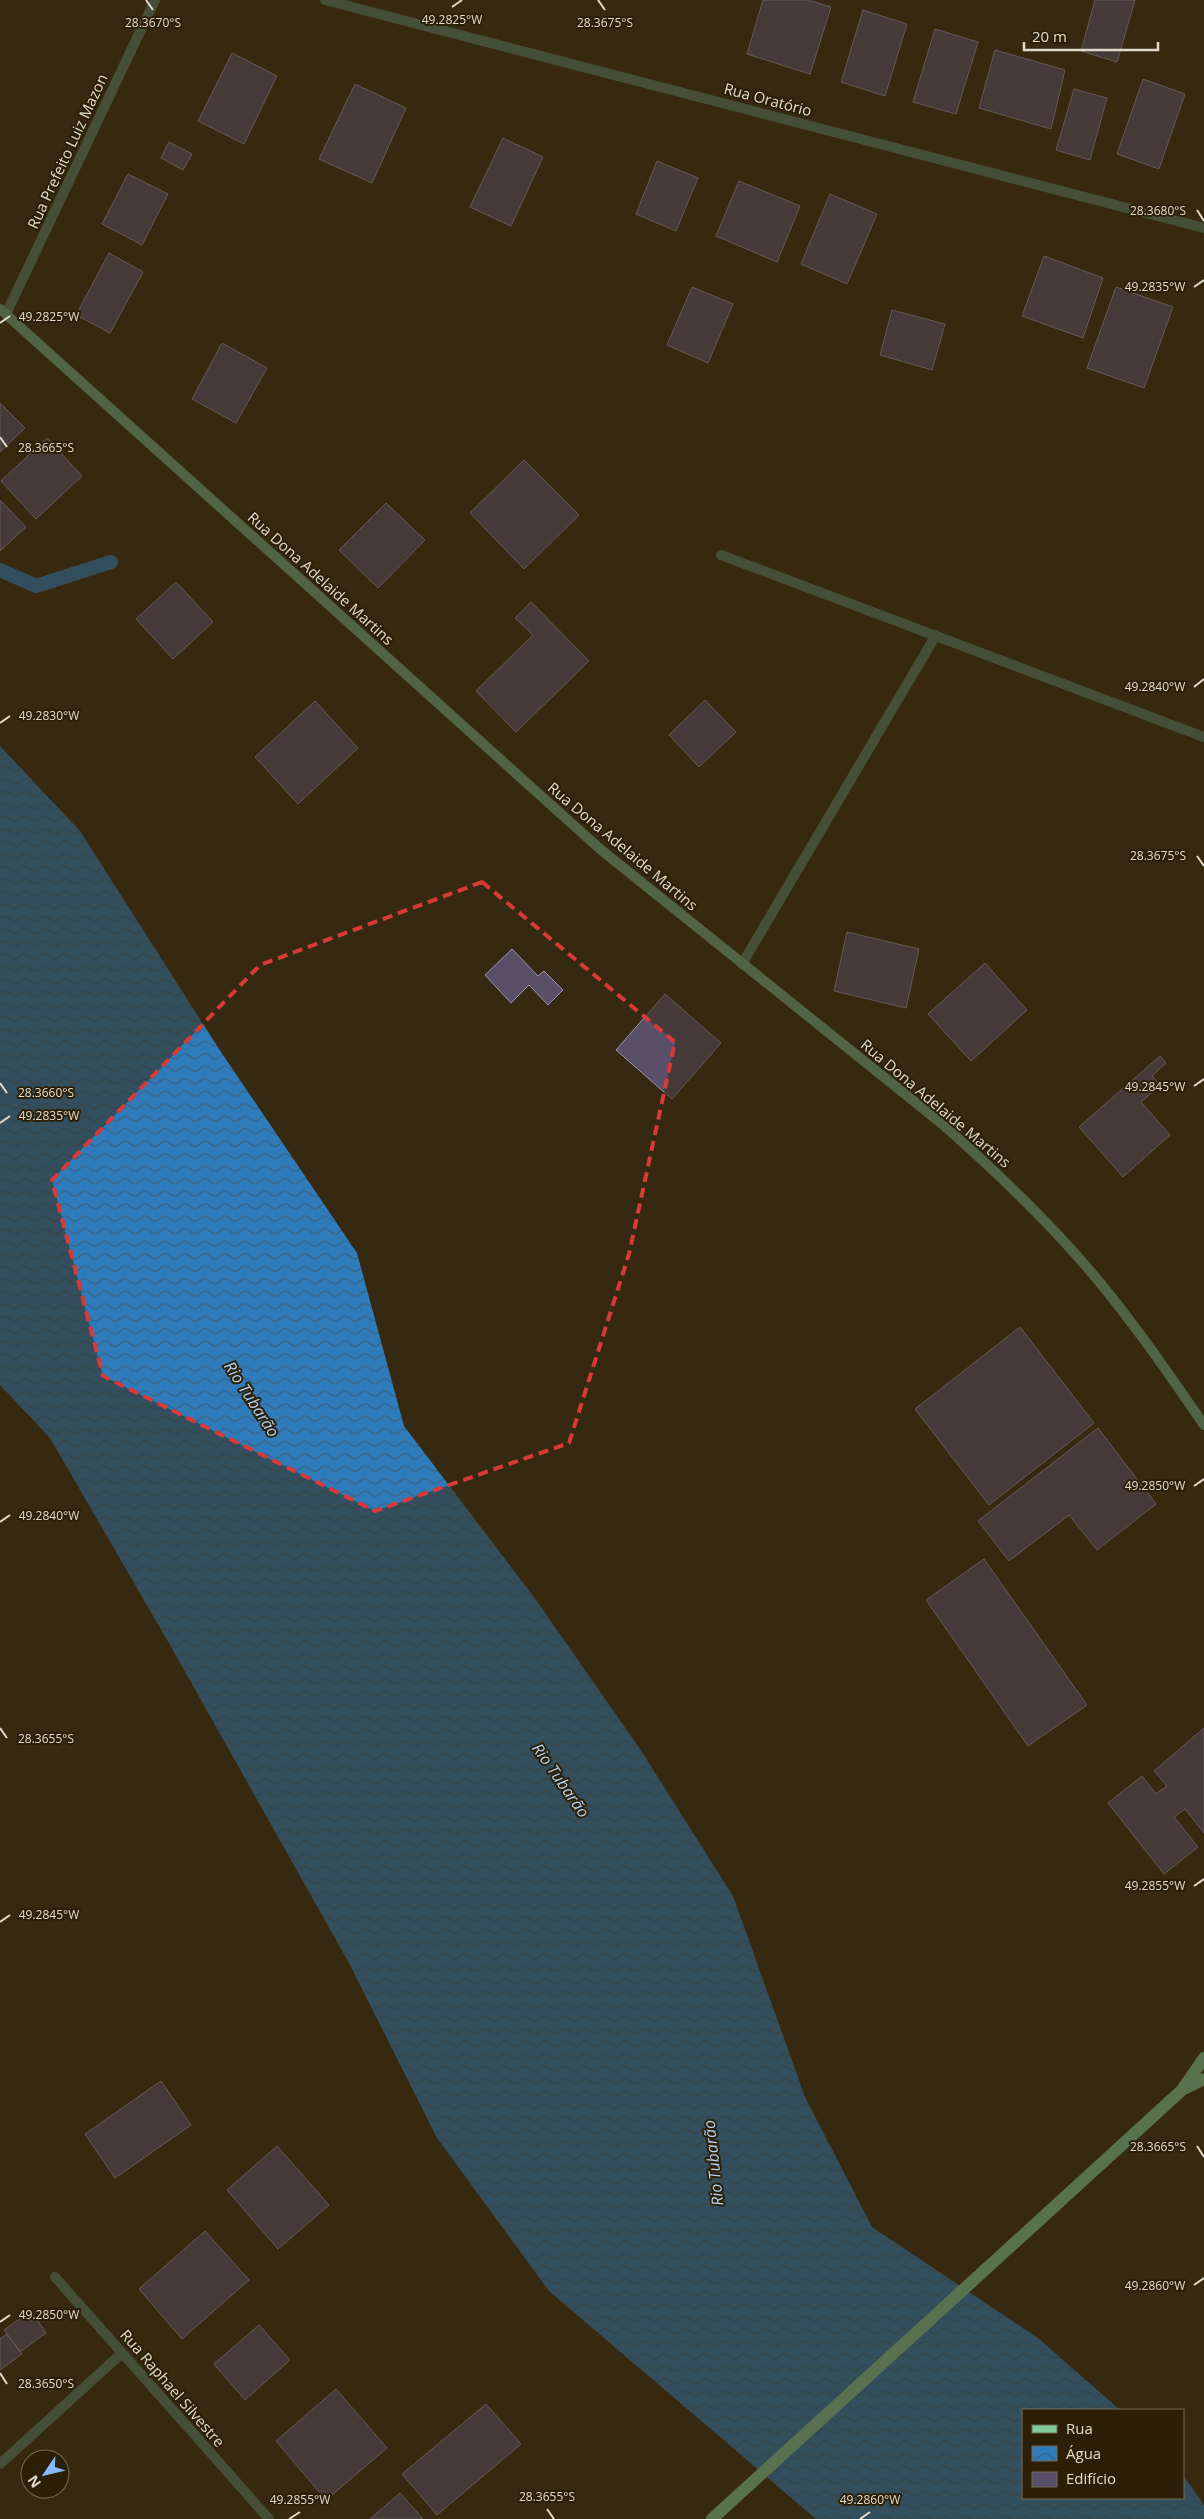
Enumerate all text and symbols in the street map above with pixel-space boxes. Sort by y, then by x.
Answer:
text: 49.2825°W [422,11,482,28]
text: 28.3670°S [125,14,181,31]
text: 28.3675°S [577,14,633,31]
scale bar [1024,20,1158,52]
text: 20 m [1032,26,1067,46]
street label: Rua Prefeito Luiz Mazon [22,70,112,232]
street label: Rua Oratório [722,78,814,120]
text: 28.3680°S [1130,202,1186,219]
text: 49.2835°W [1125,278,1185,295]
text: 49.2825°W [19,308,79,325]
text: 28.3665°S [18,439,74,456]
street label: Rua Dona Adelaide Martins [244,507,398,649]
text: 49.2840°W [1125,678,1185,695]
text: 49.2830°W [19,707,79,724]
street label: Rua Dona Adelaide Martins [544,777,702,915]
text: 28.3675°S [1130,847,1186,864]
street label: Rua Dona Adelaide Martins [857,1034,1015,1172]
text: 49.2845°W [1125,1078,1185,1095]
text: 28.3660°S [18,1084,74,1101]
text: 49.2835°W [19,1107,79,1124]
water label: Rio Tubarão [219,1357,285,1441]
text: 49.2850°W [1125,1477,1185,1494]
text: 49.2840°W [19,1507,79,1524]
text: 28.3655°S [18,1730,74,1747]
water label: Rio Tubarão [527,1738,595,1822]
text: 49.2855°W [1125,1877,1185,1894]
text: 49.2845°W [19,1906,79,1923]
water label: Rio Tubarão [698,2119,728,2207]
text: 28.3665°S [1130,2138,1186,2155]
text: 49.2860°W [1125,2277,1185,2294]
text: 49.2850°W [19,2306,79,2323]
street label: Rua Raphael Silvestre [116,2325,230,2451]
text: 28.3650°S [18,2375,74,2392]
legend [1022,2409,1184,2499]
text: Rua [1066,2418,1093,2438]
text: Água [1066,2443,1101,2463]
north arrow [20,2449,70,2499]
text: Edifício [1066,2468,1116,2488]
text: N [23,2472,45,2492]
text: 28.3655°S [519,2488,575,2505]
text: 49.2855°W [270,2491,330,2508]
text: 49.2860°W [840,2491,900,2508]

